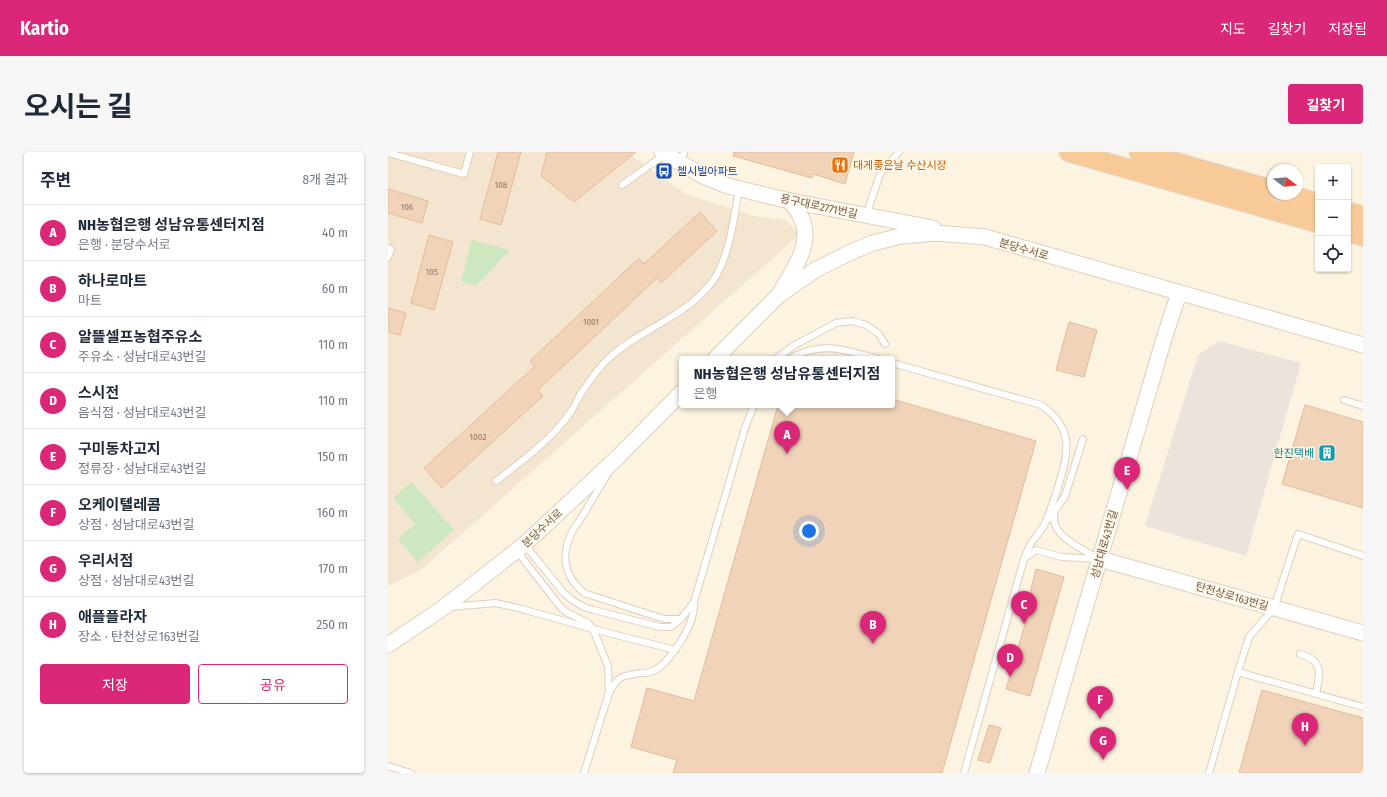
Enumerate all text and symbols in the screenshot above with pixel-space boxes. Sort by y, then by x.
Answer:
text: Kartio [20,17,69,40]
text: 지도 [1220,21,1246,38]
text: 길찾기 [1268,21,1306,38]
text: 저장됨 [1328,21,1367,38]
button: 길찾기 [1288,84,1363,124]
text: 오시는 길 [24,90,133,123]
restaurant icon: 대게좋은날 수산시장 [830,155,850,175]
place label: 대게좋은날 수산시장 [853,159,947,172]
bus stop icon: 첼시빌아파트 [654,161,674,181]
north arrow [1267,164,1303,200]
map controls [1315,164,1351,272]
button: + [1315,164,1351,200]
place label: 첼시빌아파트 [677,165,738,178]
text: 주변 [40,170,71,191]
text: 8개 결과 [303,172,348,187]
house number: 108 [495,180,508,190]
street label: 용구대로2771번길 [779,192,859,221]
button: − [1315,200,1351,236]
house number: 106 [401,202,414,212]
text: NH농협은행 성남유통센터지점 [78,216,265,234]
text: A [49,225,57,240]
text: 40 m [322,225,348,240]
street label: 분당수서로 [998,236,1050,263]
button: locate [1315,236,1351,272]
text: 은행 · 분당수서로 [78,237,171,252]
house number: 105 [426,267,438,277]
text: 하나로마트 [78,272,147,290]
text: B [49,281,57,296]
text: 60 m [322,281,348,296]
text: 마트 [78,293,102,308]
house number: 1001 [583,317,599,327]
text: 알뜰셀프농협주유소 [78,328,202,346]
text: C [50,337,56,352]
text: 110 m [318,337,348,352]
text: 주유소 · 성남대로43번길 [78,349,206,364]
popup [679,356,895,408]
text: NH농협은행 성남유통센터지점 [694,365,880,383]
text: 스시전 [78,384,119,402]
text: 은행 [694,386,718,401]
text: D [49,393,57,408]
text: 110 m [318,393,348,408]
text: 음식점 · 성남대로43번길 [78,405,206,420]
pin: A [774,421,800,454]
house number: 1002 [470,432,486,442]
text: 구미동차고지 [78,440,161,458]
building icon: 한진택배 [1317,443,1337,463]
place label: 한진택배 [1274,447,1314,460]
text: E [50,449,56,464]
text: 150 m [317,449,348,464]
pin: E [1114,457,1140,490]
text: 정류장 · 성남대로43번길 [78,461,206,476]
text: 오케이텔레콤 [78,496,161,514]
text: F [50,505,56,520]
text: 160 m [317,505,348,520]
street label: 분당수서로 [519,506,565,550]
street label: 성남대로43번길 [1088,508,1120,580]
text: 상점 · 성남대로43번길 [78,517,195,532]
your location [799,521,819,541]
text: 우리서점 [78,552,133,570]
text: G [49,561,57,576]
text: 170 m [318,561,348,576]
text: 상점 · 성남대로43번길 [78,573,195,588]
street label: 탄천상로163번길 [1194,580,1270,613]
pin: C [1011,591,1037,624]
text: 애플플라자 [78,608,147,626]
pin: B [860,611,886,644]
text: H [49,617,57,632]
text: 250 m [316,617,348,632]
text: 장소 · 탄천상로163번길 [78,629,200,644]
pin: D [997,644,1023,677]
button: 저장 [40,664,190,704]
button: 공유 [198,664,348,704]
pin: F [1087,686,1113,719]
pin: H [1292,713,1318,746]
pin: G [1090,727,1116,760]

